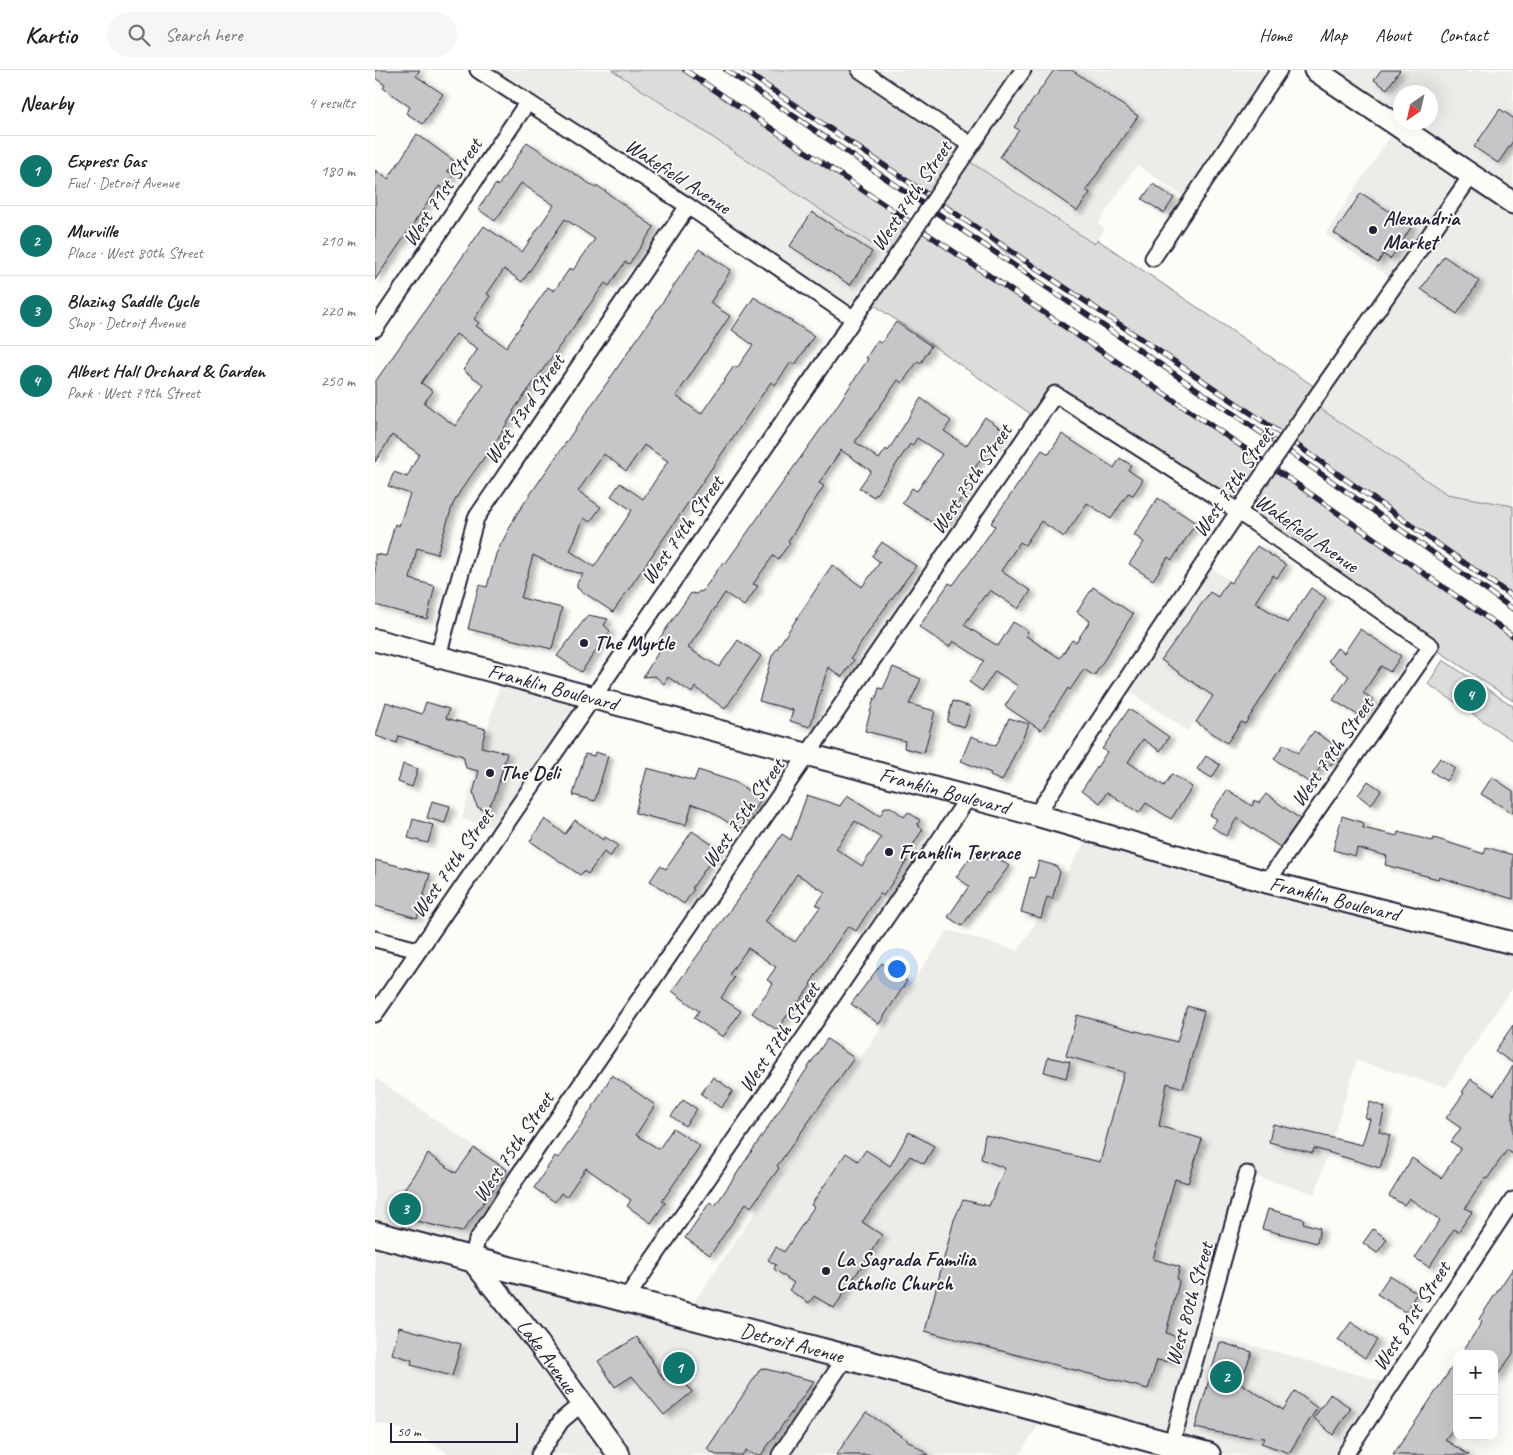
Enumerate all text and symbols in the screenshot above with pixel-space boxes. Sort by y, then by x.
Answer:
search box [107,12,457,57]
text: Kartio [25,20,77,50]
icon: search [125,21,153,49]
text: Search here [165,23,242,47]
text: Home [1259,24,1292,46]
text: Map [1320,24,1347,46]
text: About [1375,24,1411,46]
text: Contact [1439,24,1488,46]
north arrow [1393,85,1438,130]
text: Nearby [20,90,73,116]
text: 4 results [308,93,355,113]
street label: West 71st Street [396,131,489,251]
street label: Wakefield Avenue [620,132,737,220]
street label: West 74th Street [865,134,958,256]
text: Express Gas [67,149,146,173]
text: 1 [32,161,40,181]
text: 180 m [321,161,355,181]
text: Fuel · Detroit Avenue [67,173,179,193]
place label: Alexandria Market [1383,205,1461,255]
text: Murville [67,219,118,243]
marker: Alexandria Market [1367,224,1379,236]
text: 2 [32,231,40,251]
text: 210 m [321,231,355,251]
text: Place · West 80th Street [67,243,203,263]
text: Blazing Saddle Cycle [67,289,198,313]
text: 3 [32,301,40,321]
text: 220 m [321,301,355,321]
text: Shop · Detroit Avenue [67,313,185,333]
street label: West 73rd Street [478,348,571,469]
text: Albert Hall Orchard & Garden [67,359,265,383]
text: 4 [32,371,40,391]
text: 250 m [321,371,355,391]
text: Park · West 79th Street [67,383,200,403]
street label: West 75th Street [925,417,1018,539]
street label: West 77th Street [1187,420,1280,542]
street label: West 74th Street [635,469,730,590]
street label: Wakefield Avenue [1250,488,1365,579]
place label: The Myrtle [594,630,676,657]
marker: The Myrtle [578,637,590,649]
street label: Franklin Boulevard [485,657,623,717]
pin: 4 [1454,676,1486,714]
street label: West 79th Street [1285,691,1380,812]
street label: West 75th Street [696,752,791,873]
place label: The Deli [500,760,562,786]
street label: Franklin Boulevard [877,761,1015,821]
marker: The Deli [484,767,496,779]
street label: West 74th Street [405,802,500,923]
place label: Franklin Terrace [899,839,1022,865]
marker: Franklin Terrace [883,846,895,858]
street label: Franklin Boulevard [1267,870,1405,928]
your location [884,956,910,982]
street label: West 77th Street [733,975,826,1097]
street label: West 75th Street [467,1085,560,1207]
pin: 3 [389,1190,421,1228]
street label: West 80th Street [1159,1237,1220,1369]
place label: La Sagrada Familia Catholic Church [836,1246,977,1296]
street label: West 81st Street [1366,1255,1457,1375]
marker: La Sagrada Familia Catholic Church [820,1265,832,1277]
street label: Lake Avenue [511,1314,584,1399]
street label: Detroit Avenue [738,1317,847,1369]
pin: 1 [663,1349,695,1387]
map controls [1453,1350,1498,1440]
button: + [1453,1350,1498,1395]
pin: 2 [1210,1358,1242,1396]
button: − [1453,1395,1498,1440]
scale bar [390,1420,517,1443]
text: 50 m [397,1423,421,1440]

